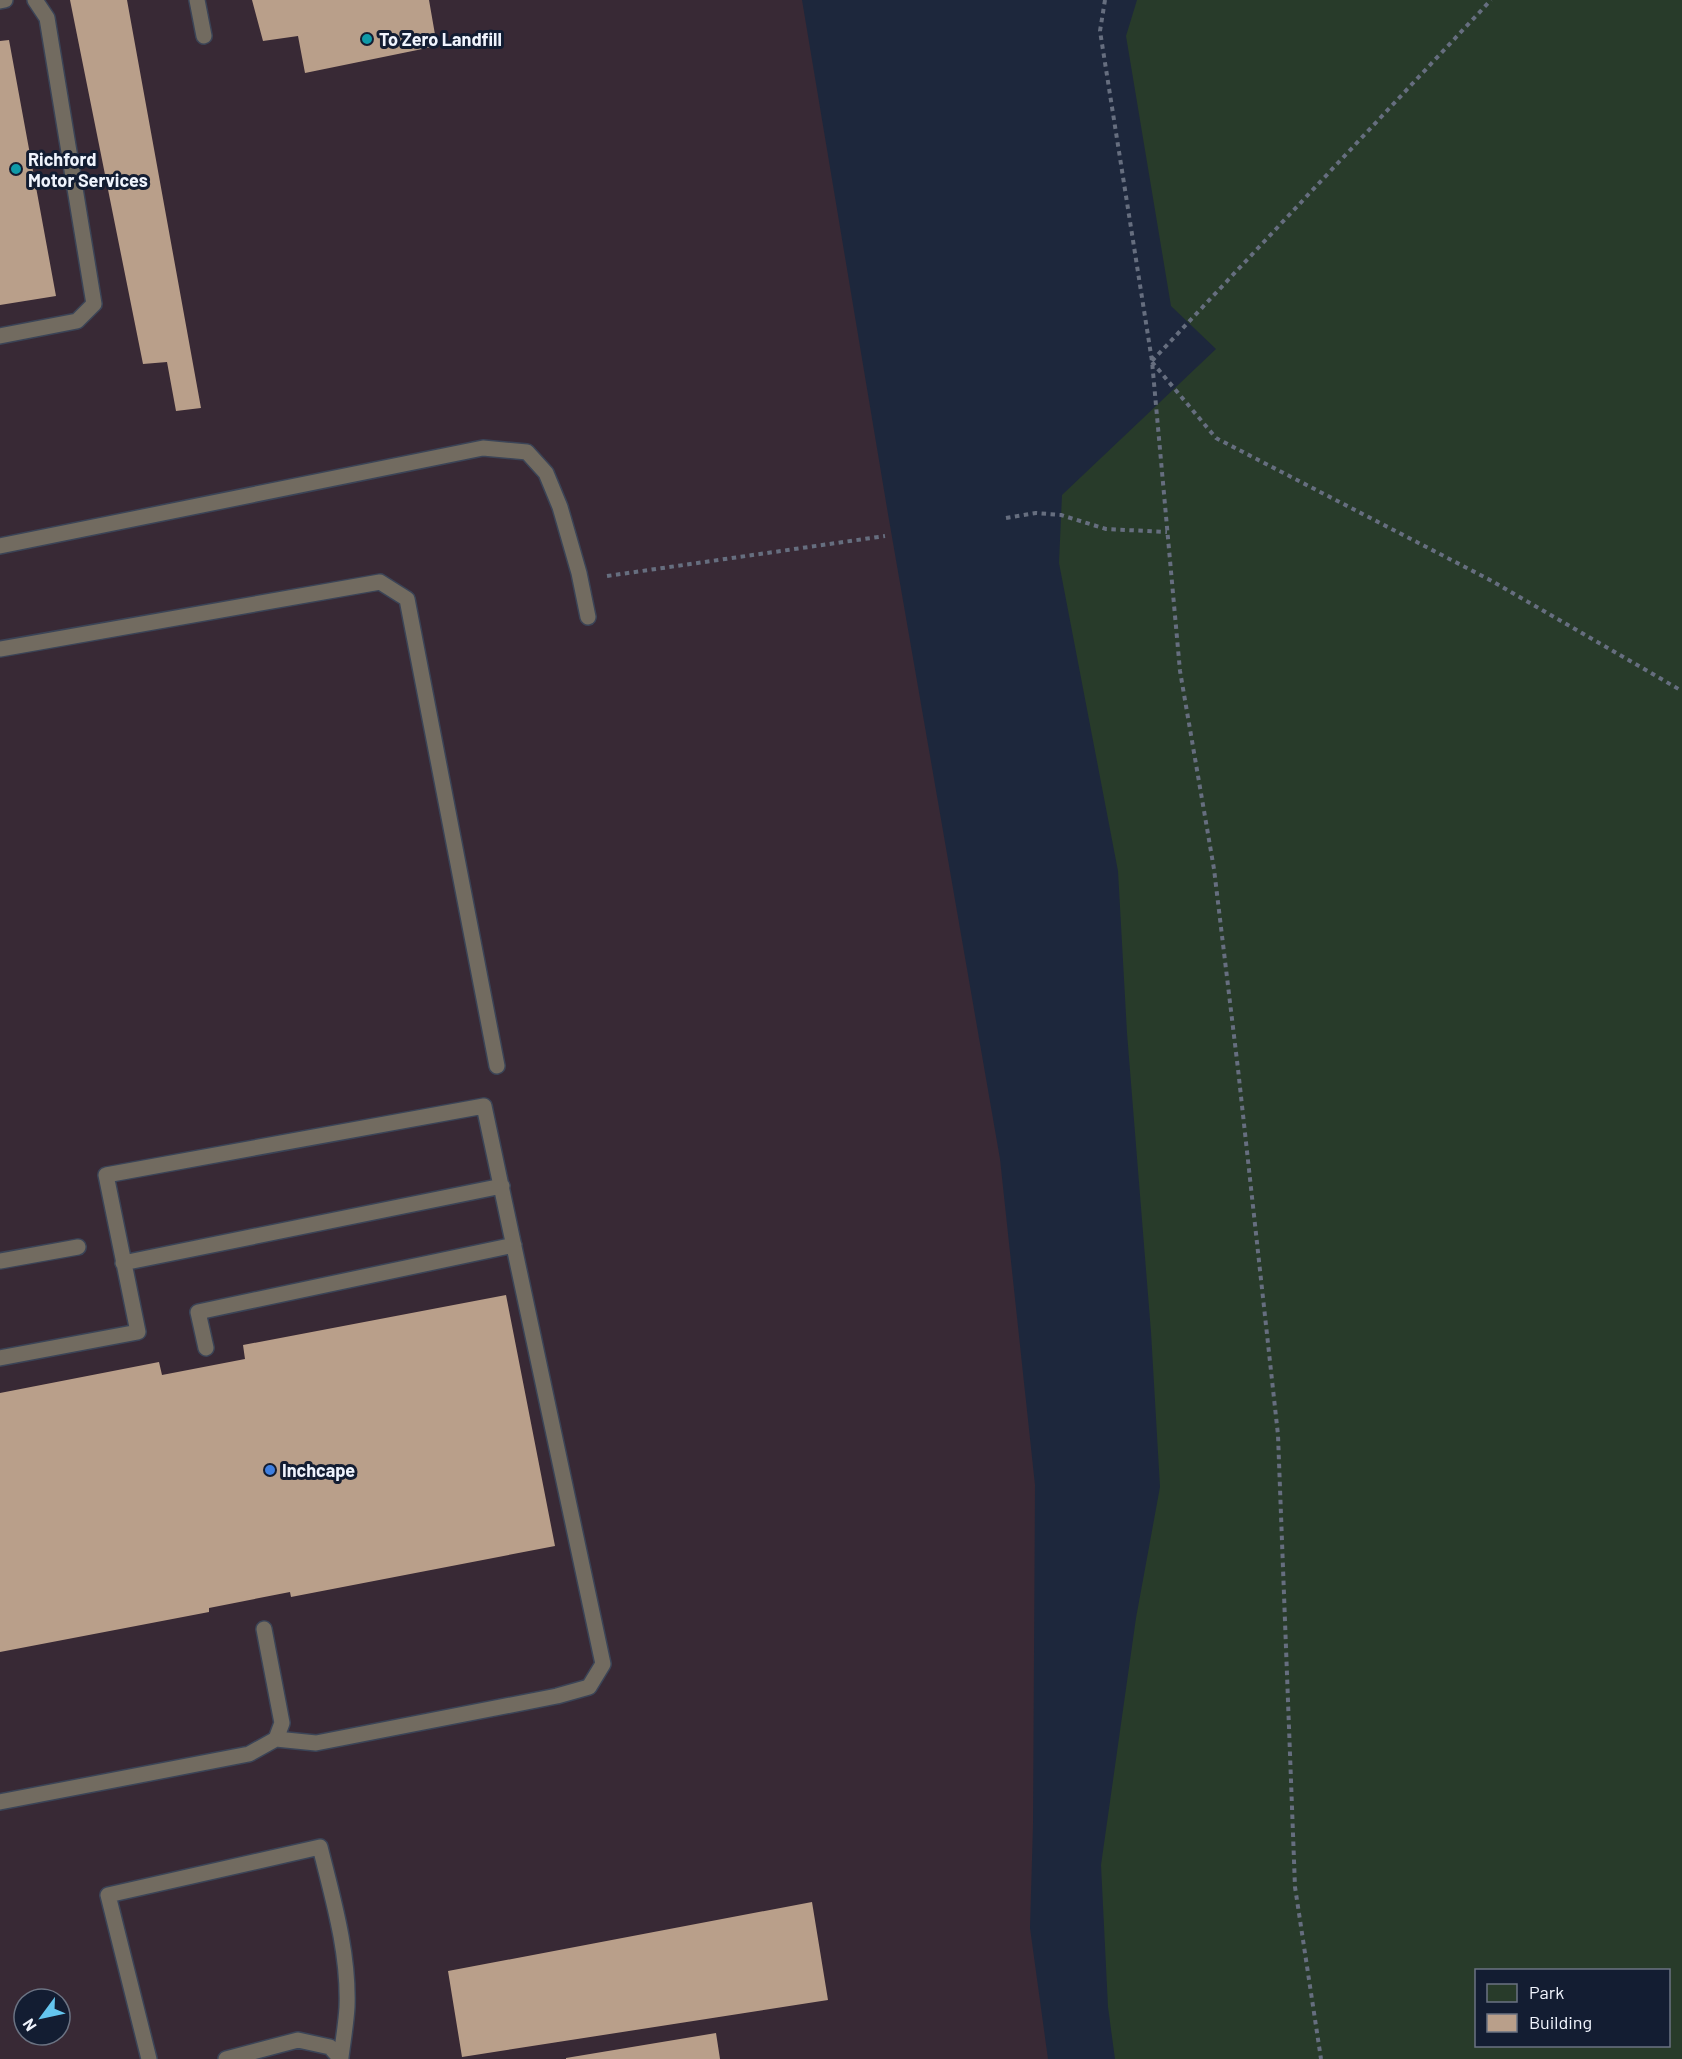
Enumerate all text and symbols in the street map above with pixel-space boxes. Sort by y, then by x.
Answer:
place label: To Zero Landfill [379,28,502,50]
marker: To Zero Landfill [360,32,374,46]
place label: Richford Motor Services [28,148,148,191]
marker: Richford Motor Services [9,162,23,176]
place label: Inchcape [282,1459,355,1481]
marker: Inchcape [263,1463,277,1477]
legend [1475,1969,1670,2047]
text: Park [1529,1981,1564,2003]
north arrow [12,1987,72,2047]
text: Building [1529,2011,1592,2033]
text: N [18,2016,40,2035]

